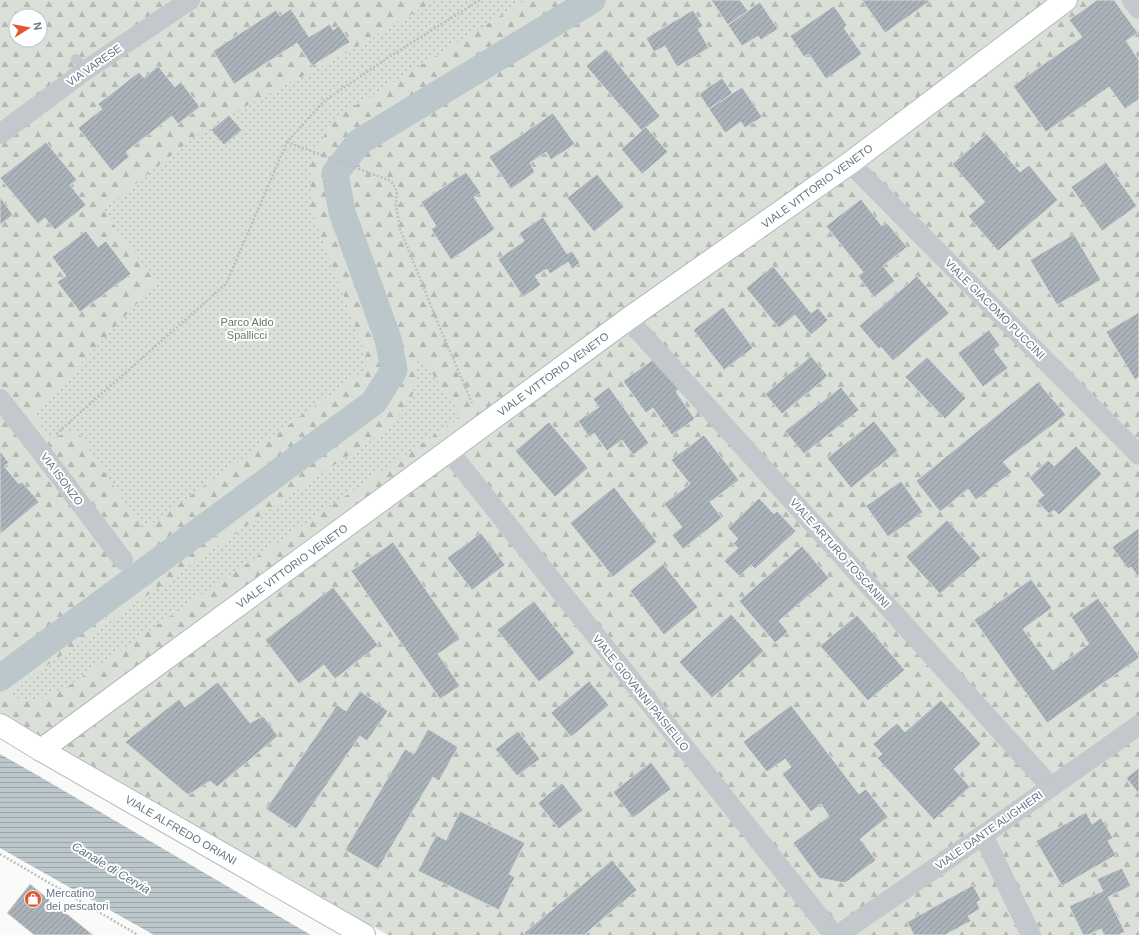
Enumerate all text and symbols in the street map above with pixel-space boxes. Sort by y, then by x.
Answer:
north arrow [8,8,48,48]
text: N [31,21,44,31]
street label: VIA VARESE [64,42,124,88]
street label: VIALE VITTORIO VENETO [759,141,875,230]
street label: VIALE GIACOMO PUCCINI [943,257,1047,361]
park label: Parco Aldo Spallicci [220,316,274,341]
street label: VIALE VITTORIO VENETO [495,329,611,418]
street label: VIA ISONZO [38,450,86,508]
street label: VIALE ARTURO TOSCANINI [788,496,892,610]
street label: VIALE VITTORIO VENETO [234,521,350,610]
street label: VIALE GIOVANNI PAISIELLO [590,633,692,754]
street label: VIALE DANTE ALIGHIERI [933,788,1045,872]
street label: VIALE ALFREDO ORIANI [123,793,239,867]
water label: Canale di Cervia [69,839,153,897]
place label: Mercatino dei pescatori [46,887,108,912]
shop icon: Mercatino dei pescatori [23,889,43,909]

